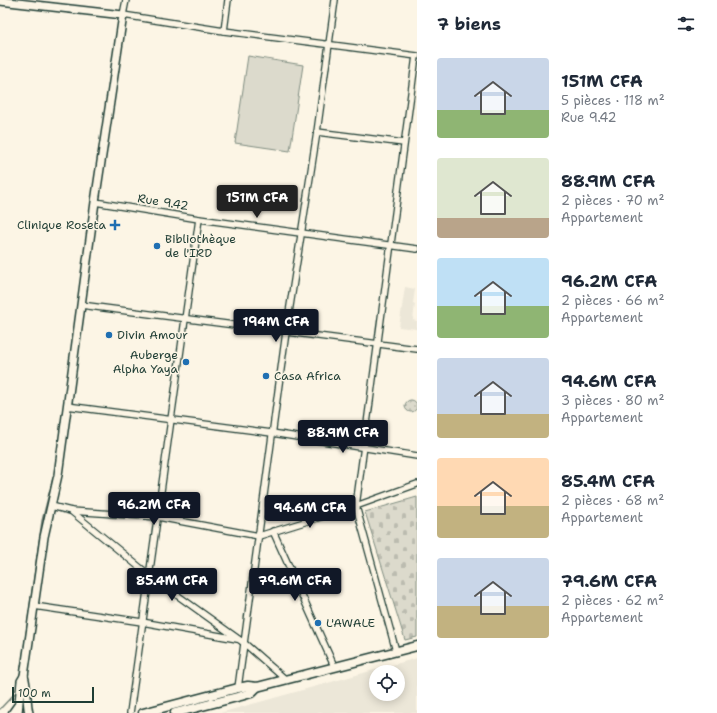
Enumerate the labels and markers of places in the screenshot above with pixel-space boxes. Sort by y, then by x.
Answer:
pin: 151M CFA [216,185,298,219]
place label: Clinique Roseta [17,217,107,233]
marker: Clinique Roseta [109,219,121,231]
place label: Bibliothèque de l'IRD [165,231,236,261]
marker: Bibliothèque de l'IRD [152,241,162,251]
pin: 194M CFA [235,309,317,343]
place label: Divin Amour [117,327,188,343]
marker: Divin Amour [104,330,114,340]
place label: Auberge Alpha Yaya [113,347,179,377]
marker: Auberge Alpha Yaya [181,357,191,367]
place label: Casa Africa [274,368,341,384]
marker: Casa Africa [261,371,271,381]
pin: 88.9M CFA [297,420,389,454]
pin: 96.2M CFA [108,492,200,526]
pin: 94.6M CFA [264,495,356,529]
pin: 85.4M CFA [126,568,218,602]
pin: 79.6M CFA [249,568,341,602]
place label: L'AWALE [326,615,375,631]
marker: L'AWALE [313,618,323,628]

